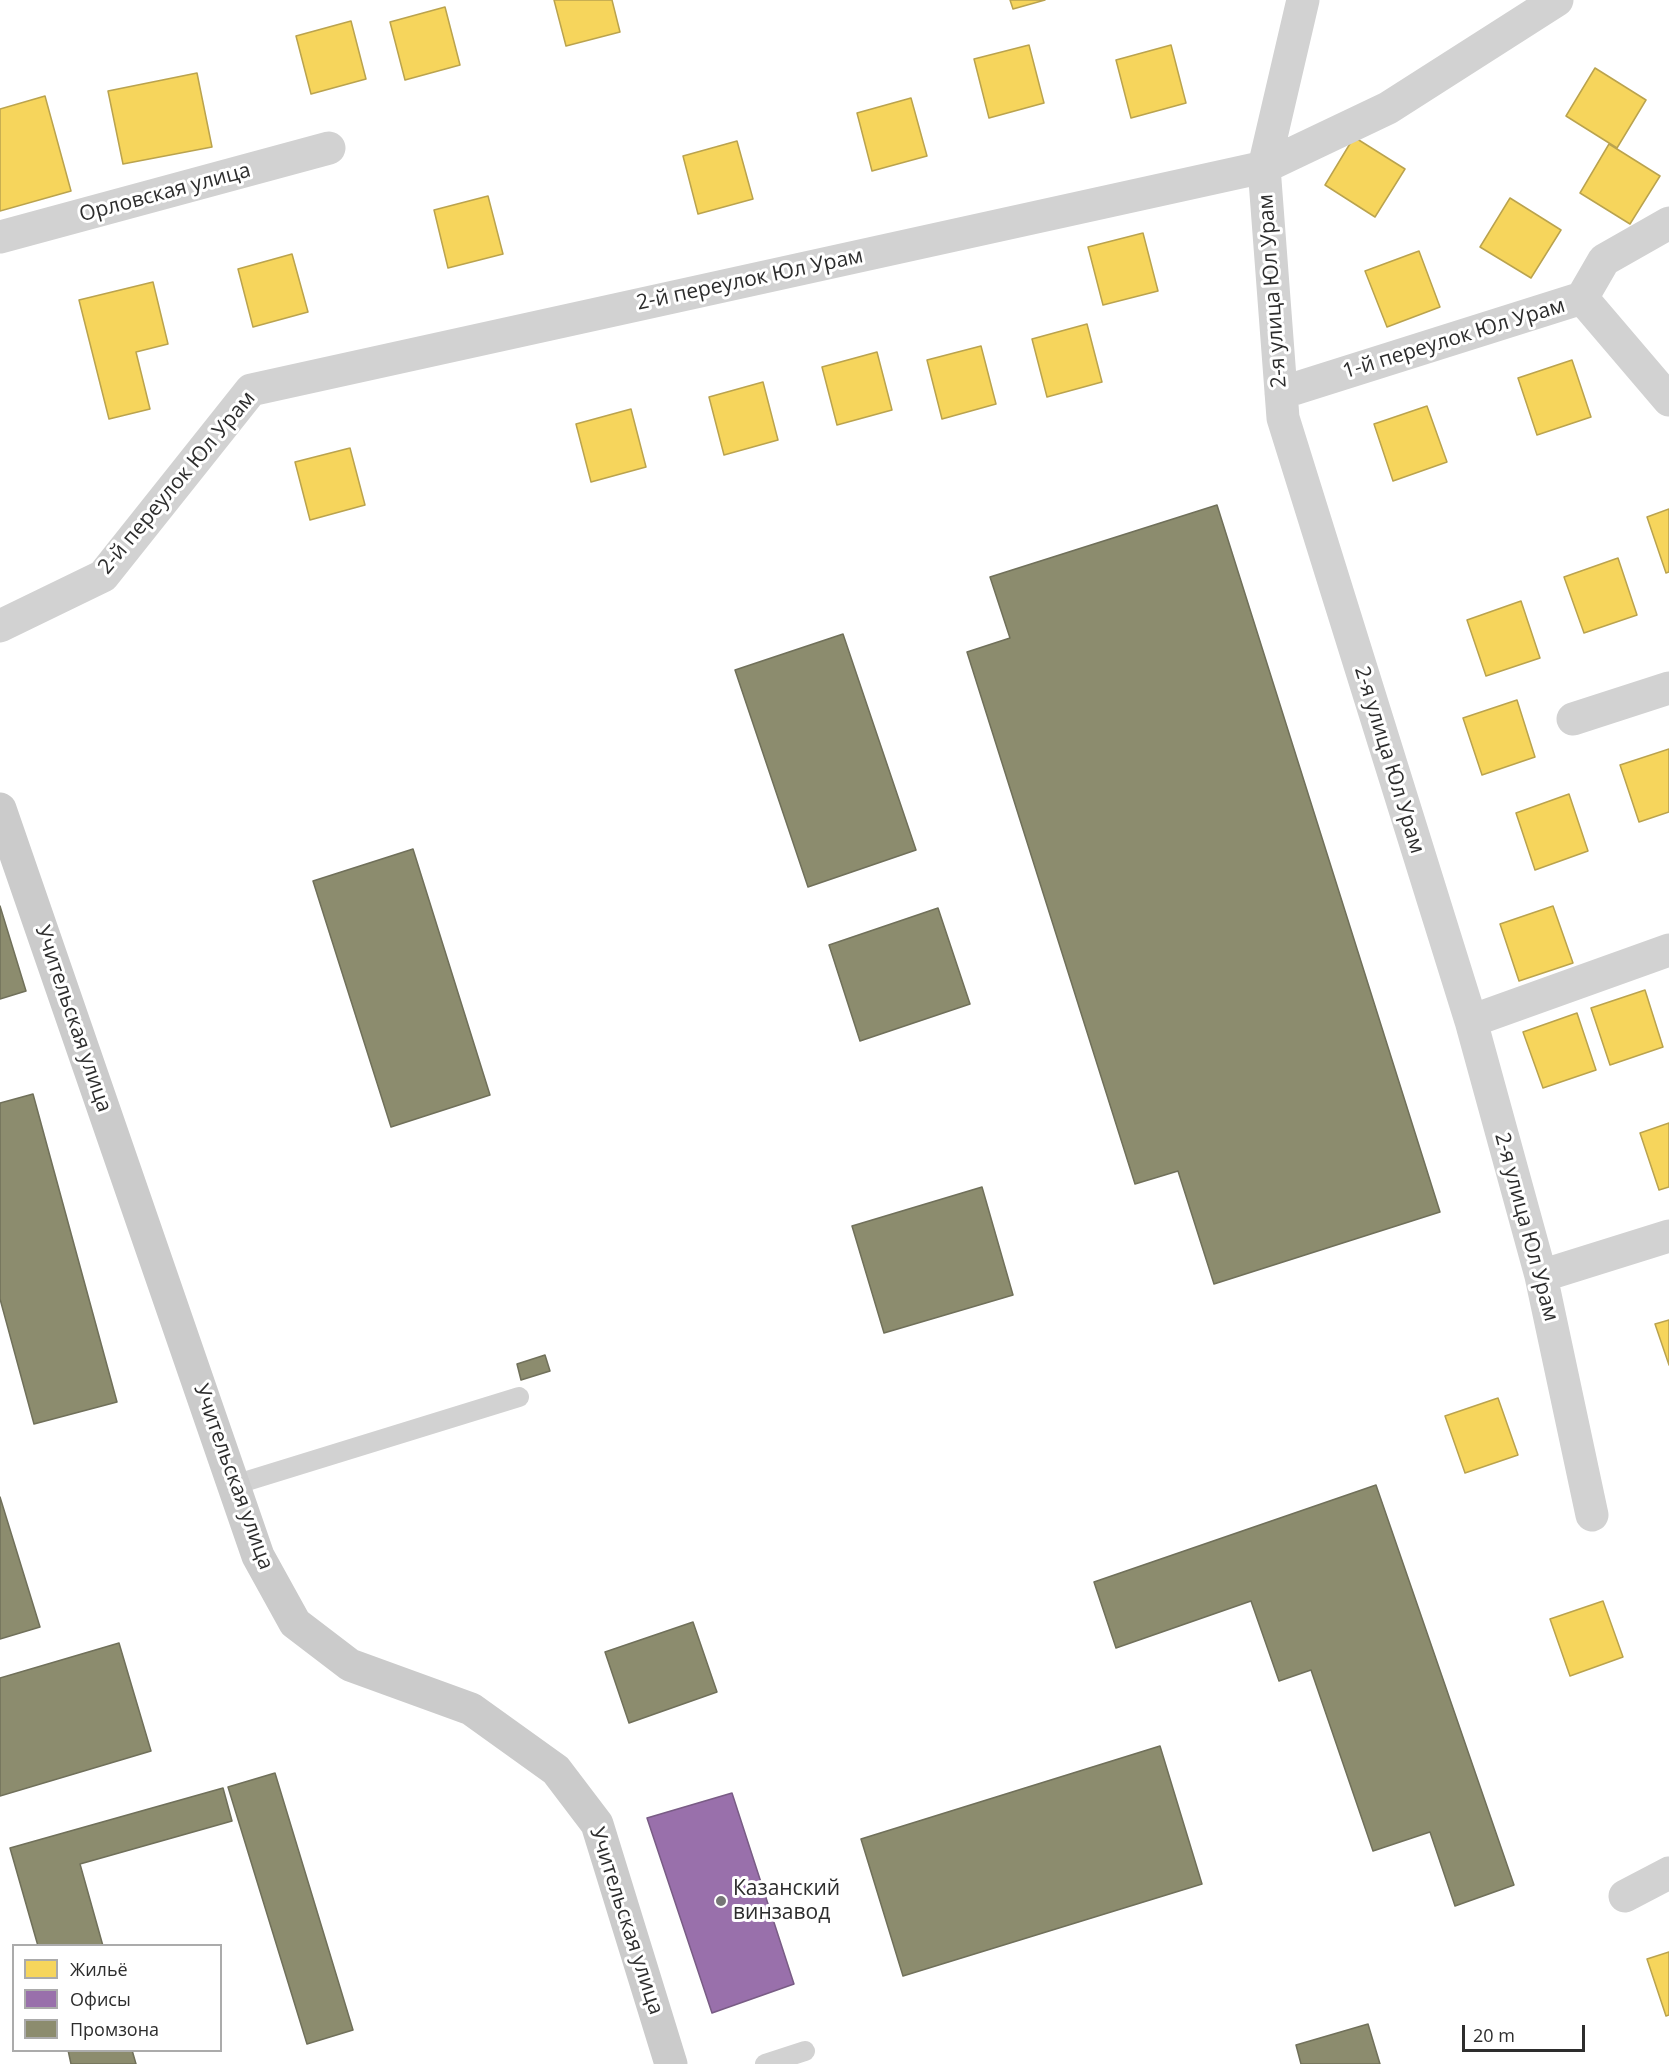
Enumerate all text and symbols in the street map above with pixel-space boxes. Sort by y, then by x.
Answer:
street label: Орловская улица [77,158,253,228]
street label: 2-я улица Юл Урам [1254,193,1292,389]
street label: 2-й переулок Юл Урам [634,244,866,316]
street label: 1-й переулок Юл Урам [1340,293,1568,385]
street label: 2-й переулок Юл Урам [93,386,261,580]
street label: 2-я улица Юл Урам [1349,663,1429,857]
street label: Учительская улица [29,922,117,1116]
street label: 2-я улица Юл Урам [1489,1130,1563,1324]
street label: Учительская улица [188,1381,278,1573]
street label: Учительская улица [584,1824,668,2018]
place label: Казанский винзавод [733,1876,840,1926]
marker: Казанский винзавод [714,1894,728,1908]
legend [12,1944,222,2052]
text: Жильё [70,1957,128,1981]
text: Офисы [70,1987,131,2011]
scale bar [1465,2013,1588,2051]
text: Промзона [70,2017,159,2041]
text: 20 m [1473,2023,1515,2047]

